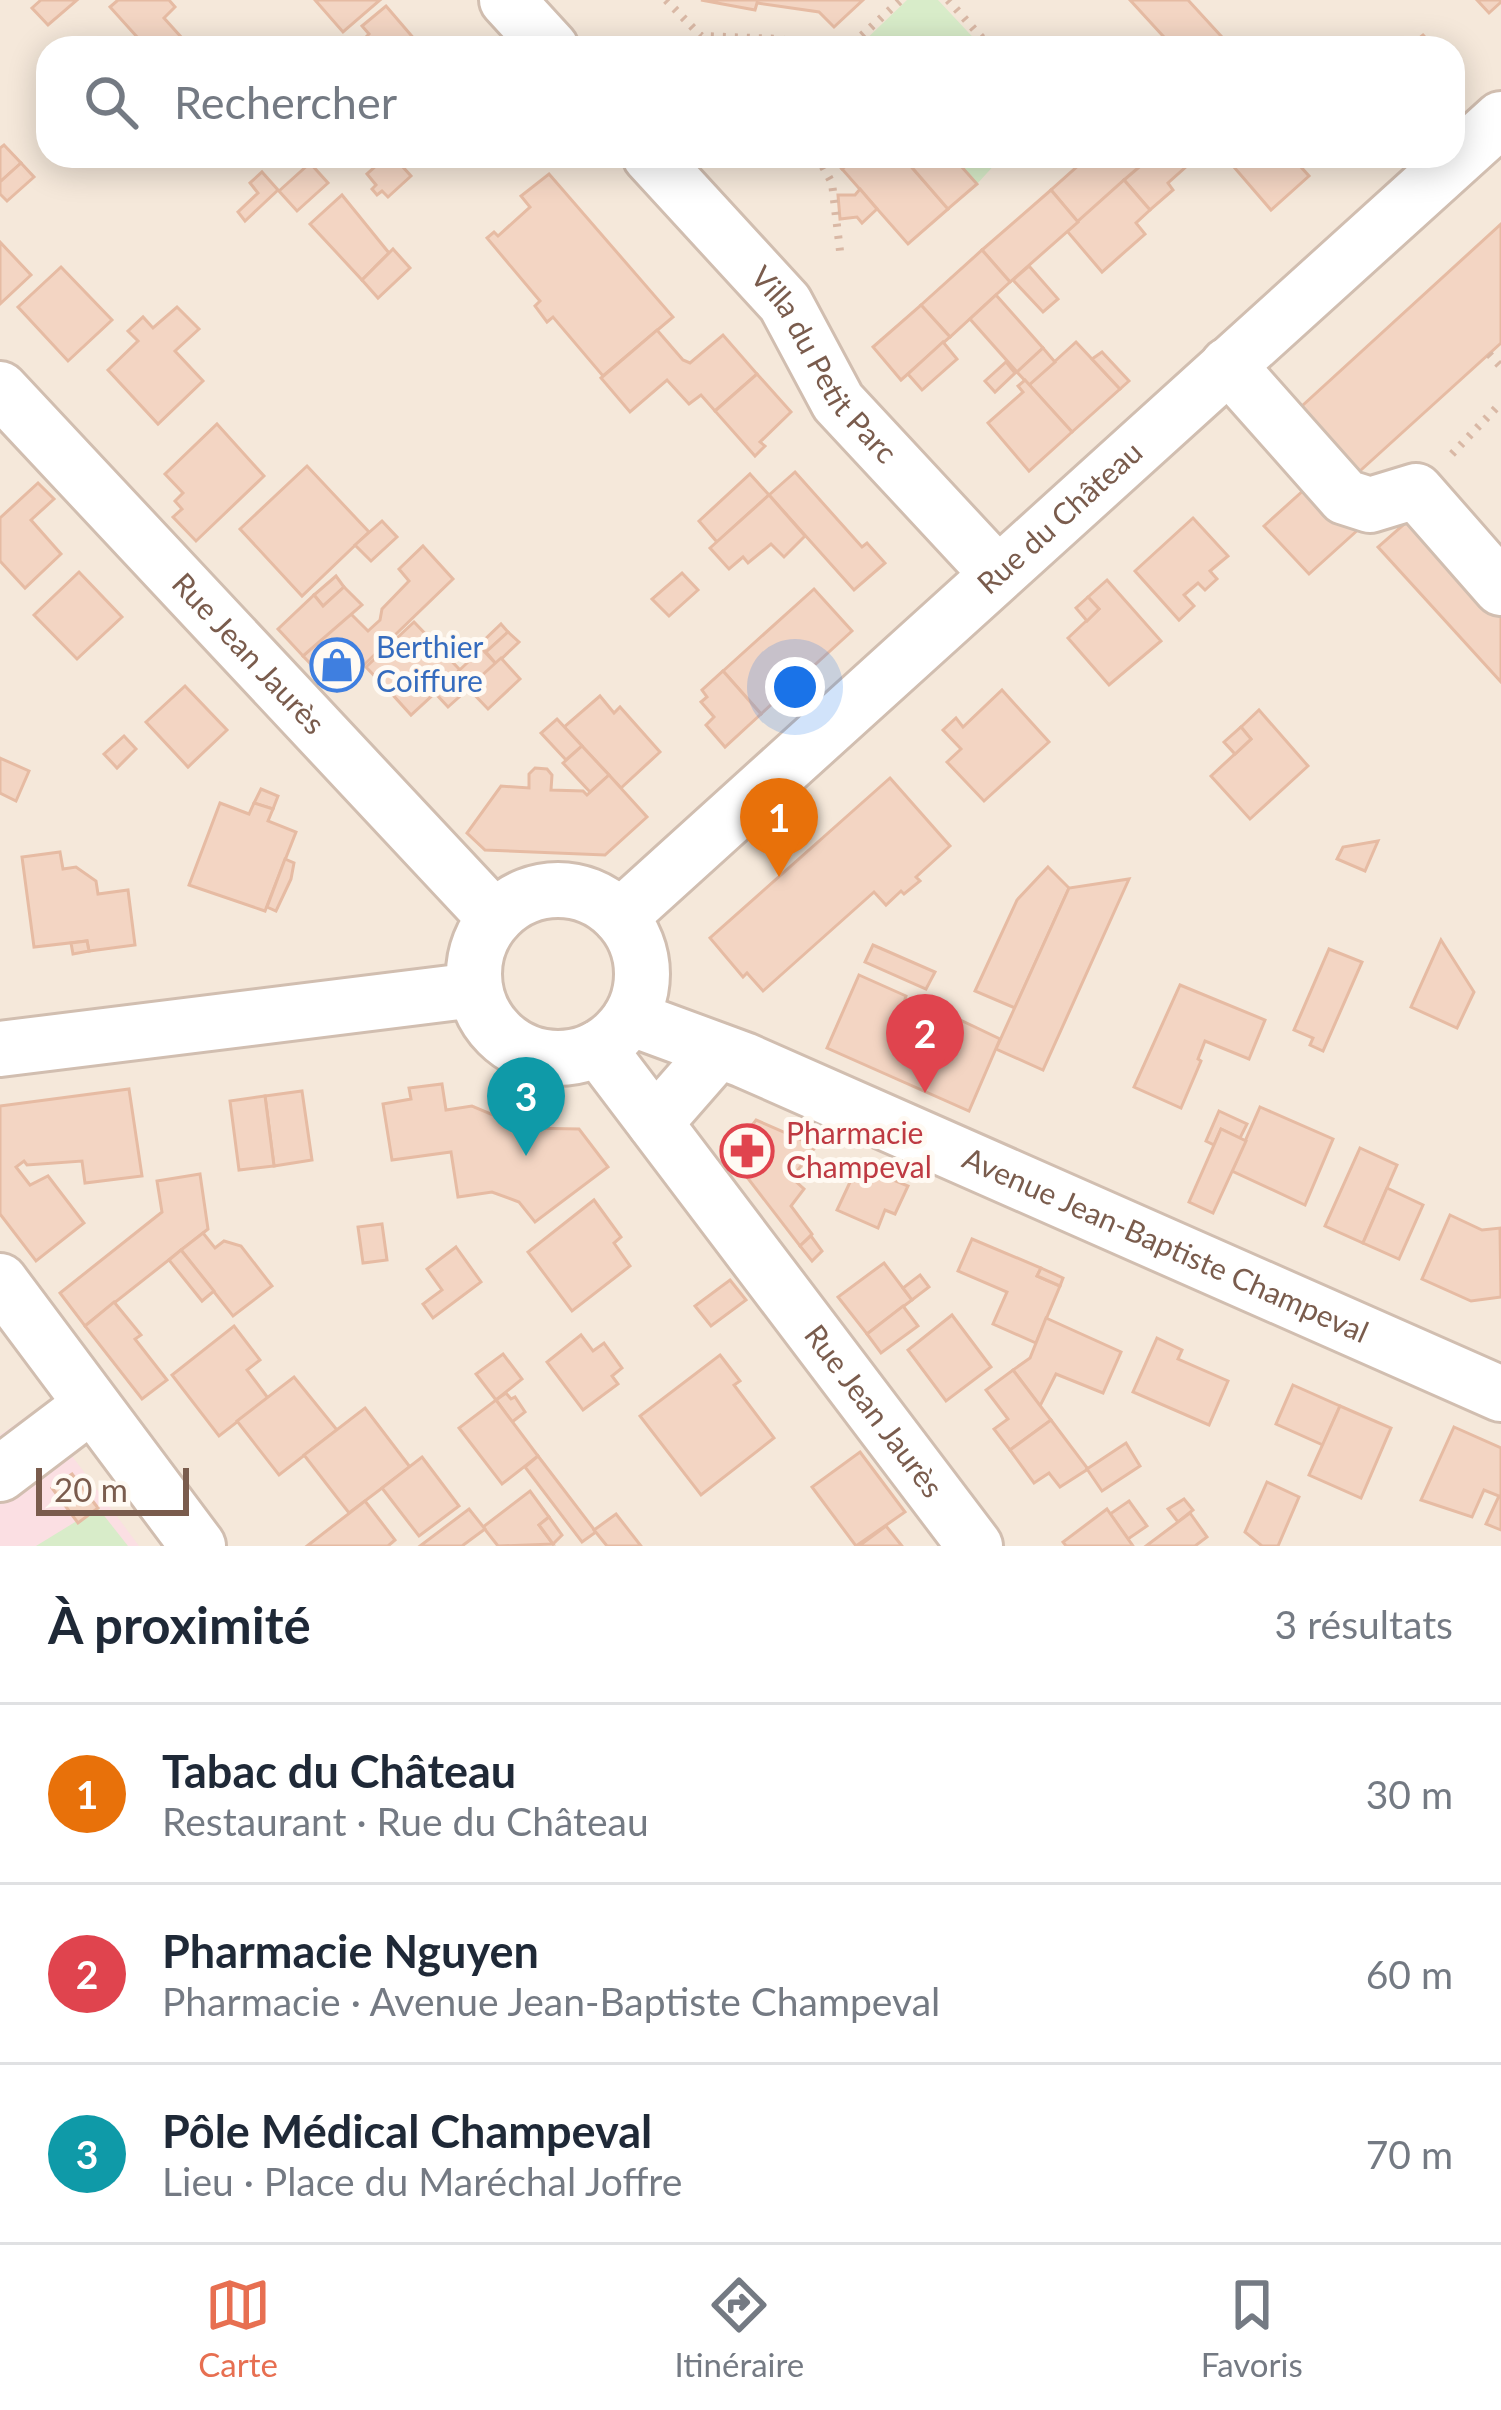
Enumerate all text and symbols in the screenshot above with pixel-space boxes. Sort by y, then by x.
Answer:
search box [36,36,1465,168]
icon: search [78,69,144,135]
text: Rechercher [174,75,397,129]
street label: Villa du Petit Parc [744,258,905,470]
street label: Rue du Château [969,433,1149,600]
street label: Rue Jean Jaurès [166,565,333,741]
place label: Berthier Coiffure [376,628,483,698]
shop icon: Berthier Coiffure [309,637,365,693]
your location [765,657,825,717]
pin: 1 [740,778,818,877]
pin: 2 [886,994,964,1093]
pin: 3 [487,1057,565,1156]
place label: Pharmacie Champeval [786,1114,932,1184]
pharmacy icon: Pharmacie Champeval [719,1123,775,1179]
street label: Avenue Jean-Baptiste Champeval [958,1139,1374,1349]
street label: Rue Jean Jaurès [798,1317,952,1504]
scale bar [36,1462,189,1515]
text: 20 m [54,1469,128,1509]
text: À proximité [48,1594,311,1655]
text: 3 résultats [1275,1601,1453,1647]
text: Tabac du Château [162,1744,516,1798]
text: 1 [76,1771,98,1817]
text: 30 m [1366,1771,1453,1817]
text: Restaurant · Rue du Château [162,1798,649,1844]
text: Pharmacie Nguyen [162,1924,539,1978]
text: 2 [76,1951,98,1997]
text: 60 m [1366,1951,1453,1997]
text: Pharmacie · Avenue Jean-Baptiste Champeval [162,1978,940,2024]
text: Pôle Médical Champeval [162,2104,652,2158]
text: 3 [76,2131,98,2177]
text: 70 m [1366,2131,1453,2177]
text: Lieu · Place du Maréchal Joffre [162,2158,682,2204]
tab: Carte [198,2272,278,2384]
tab: Itinéraire [674,2272,804,2384]
tab: Favoris [1201,2272,1303,2384]

